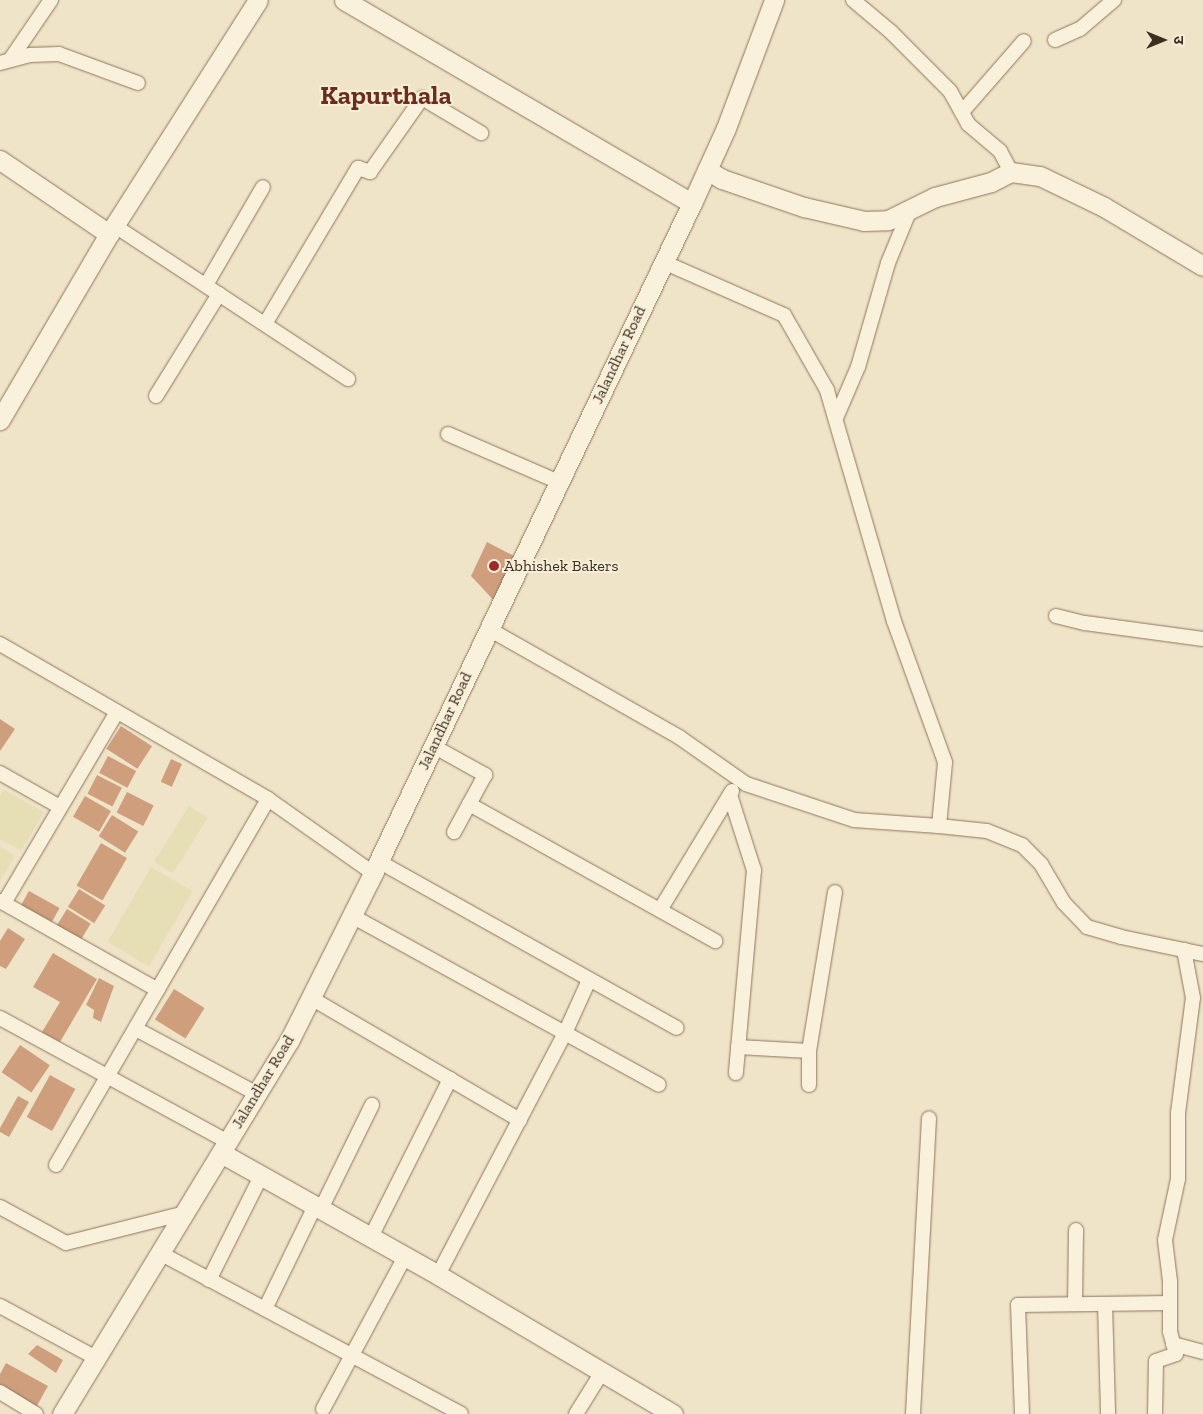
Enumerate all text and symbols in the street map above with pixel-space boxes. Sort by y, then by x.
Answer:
north arrow [1138,15,1188,65]
text: उ [1170,36,1187,44]
district label: Kapurthala [320,80,452,112]
street label: Jalandhar Road [588,303,650,407]
place label: Abhishek Bakers [504,556,618,576]
marker: Abhishek Bakers [488,560,500,572]
street label: Jalandhar Road [414,669,476,773]
street label: Jalandhar Road [227,1032,299,1132]

